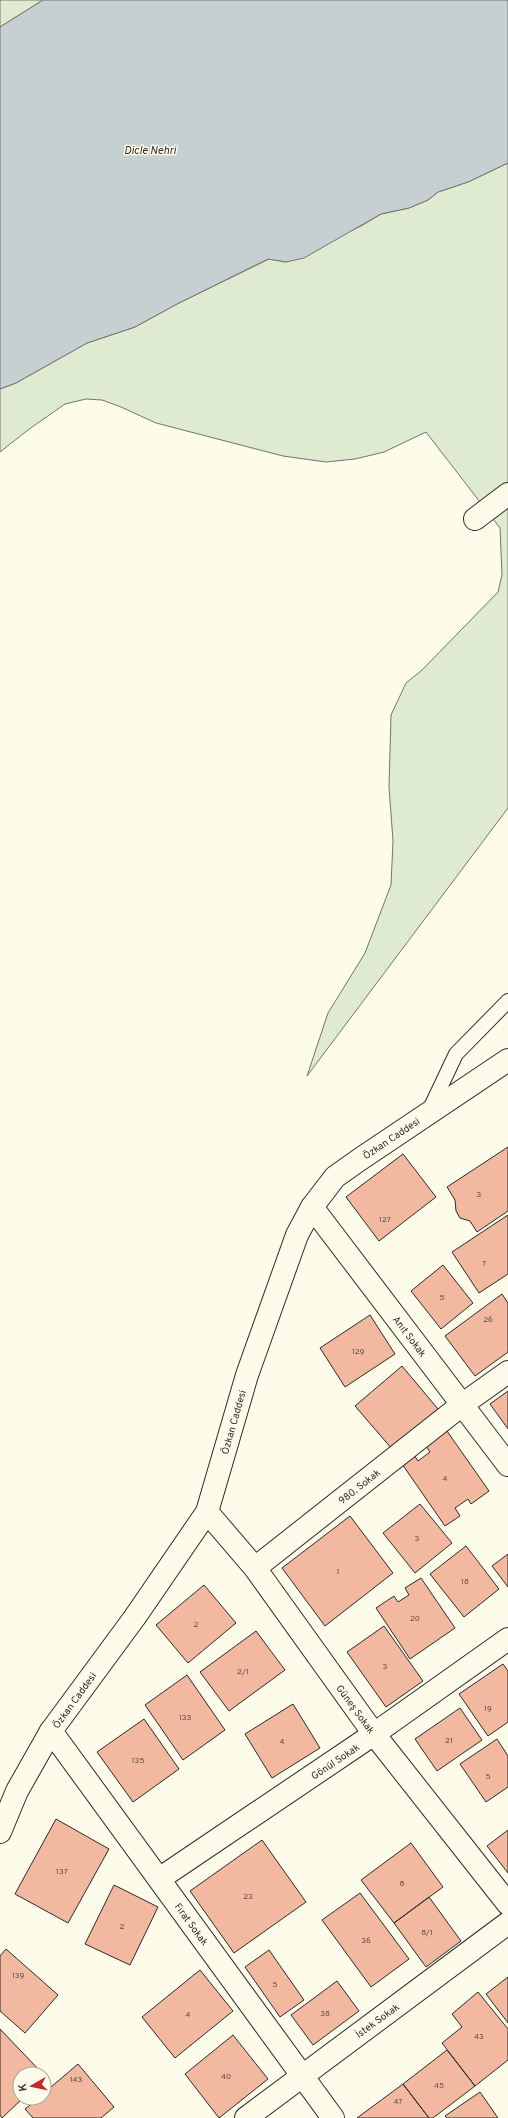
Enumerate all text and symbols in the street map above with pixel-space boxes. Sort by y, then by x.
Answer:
water label: Dicle Nehri [124,144,177,158]
street label: Özkan Caddesi [361,1115,423,1163]
house number: 3 [477,1190,482,1200]
house number: 127 [379,1215,391,1225]
house number: 7 [482,1259,486,1269]
house number: 5 [440,1293,445,1303]
street label: Anıt Sokak [389,1314,429,1360]
house number: 26 [483,1315,493,1325]
house number: 129 [352,1347,365,1357]
street label: Özkan Caddesi [219,1389,250,1456]
street label: 980. Sokak [336,1467,384,1508]
house number: 4 [443,1474,448,1484]
house number: 3 [415,1534,420,1544]
house number: 1 [337,1567,339,1577]
house number: 18 [461,1577,469,1587]
house number: 20 [410,1614,420,1624]
house number: 2 [194,1620,199,1630]
house number: 3 [383,1662,388,1672]
house number: 2/1 [237,1667,249,1677]
street label: Özkan Caddesi [50,1670,100,1731]
street label: Güneş Sokak [333,1683,377,1737]
house number: 19 [484,1704,492,1714]
house number: 133 [179,1713,191,1723]
house number: 21 [445,1736,453,1746]
house number: 4 [280,1737,285,1747]
street label: Gönül Sokak [309,1741,363,1783]
house number: 135 [132,1756,144,1766]
house number: 5 [486,1772,491,1782]
house number: 137 [56,1867,68,1877]
house number: 8 [400,1879,405,1889]
house number: 23 [243,1892,253,1902]
street label: Fırat Sokak [171,1901,211,1949]
house number: 2 [120,1922,125,1932]
house number: 8/1 [421,1928,433,1938]
house number: 36 [361,1936,371,1946]
house number: 139 [12,1971,24,1981]
house number: 5 [273,1980,278,1990]
street label: İstek Sokak [353,2001,402,2041]
house number: 38 [320,2009,330,2019]
house number: 4 [186,2010,191,2020]
house number: 43 [474,2032,484,2042]
north arrow [12,2066,52,2106]
house number: 40 [221,2072,231,2082]
house number: 143 [70,2075,82,2085]
house number: 45 [434,2081,444,2091]
text: K [16,2082,31,2092]
house number: 47 [393,2097,403,2107]

